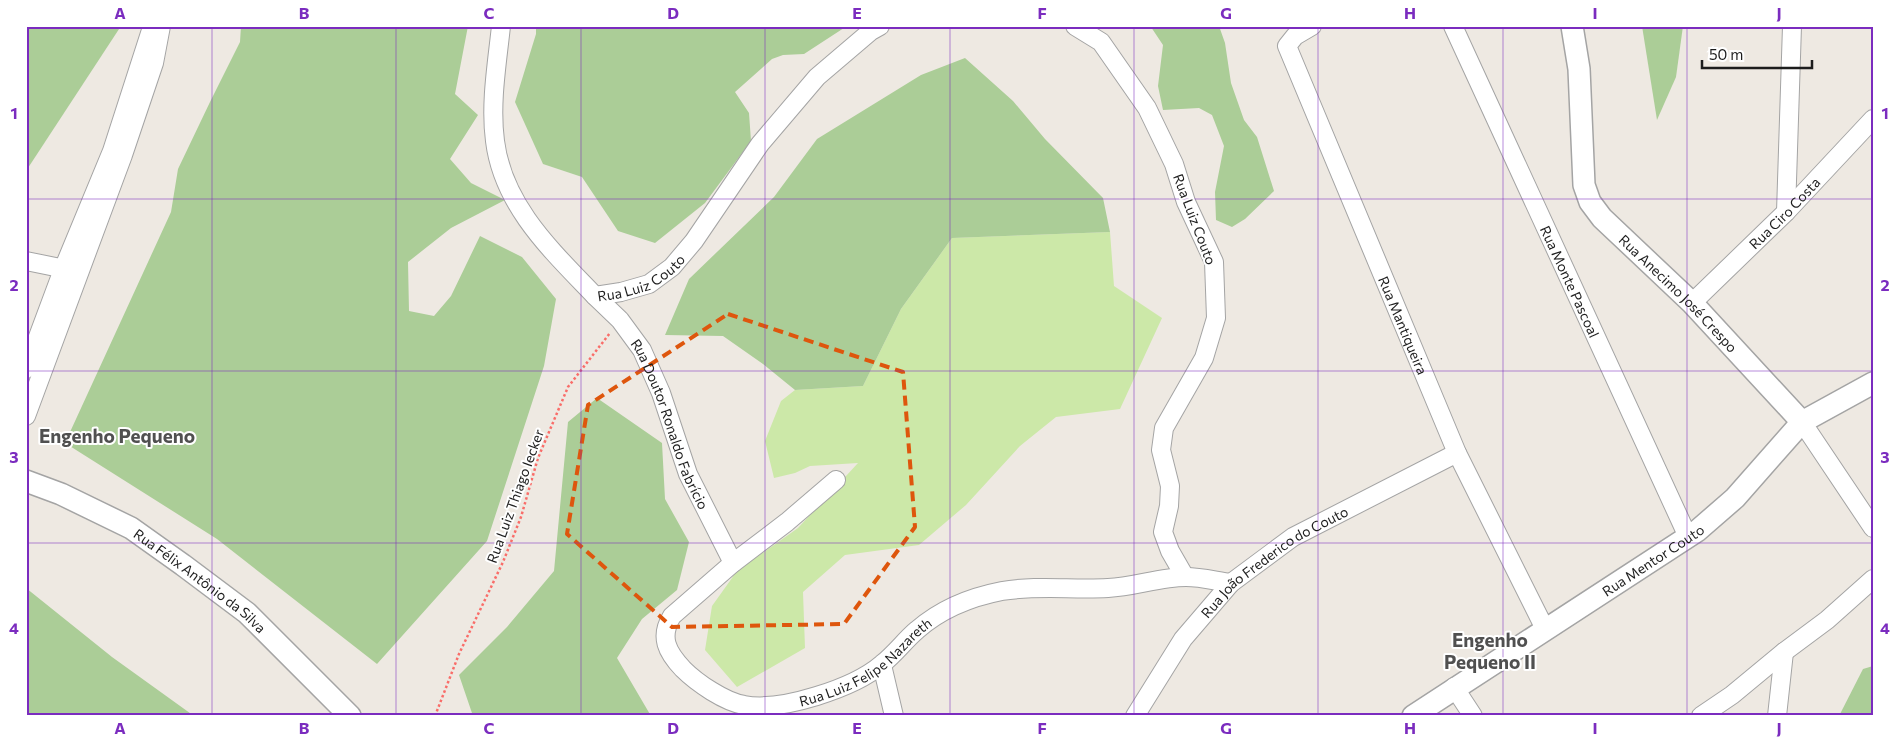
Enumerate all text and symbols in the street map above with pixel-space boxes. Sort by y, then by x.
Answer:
text: A [114,3,126,22]
text: B [299,3,310,22]
text: C [484,3,495,22]
text: D [667,3,679,22]
text: E [852,3,862,22]
text: F [1037,3,1047,22]
text: G [1220,3,1232,22]
text: H [1404,3,1416,22]
text: I [1592,3,1598,22]
text: J [1776,3,1782,22]
scale bar [1702,38,1812,70]
text: 50 m [1709,45,1743,63]
text: 1 [10,103,18,122]
text: 1 [1881,103,1889,122]
street label: Rua Luiz Couto [1170,171,1220,267]
street label: Rua Ciro Costa [1745,173,1823,252]
street label: Rua Monte Pascoal [1537,223,1603,340]
street label: Rua Anecimo José Crespo [1616,230,1741,355]
street label: Rua Luiz Couto [596,250,688,304]
street label: Rua Mantiqueira [1376,273,1432,377]
text: 2 [9,275,19,294]
text: 2 [1880,275,1890,294]
street label: Rua Doutor Ronaldo Fabrício [628,335,713,512]
district label: Engenho Pequeno [39,424,195,447]
street label: Rua Luiz Thiago Iecker [483,426,547,565]
text: 3 [9,447,19,466]
text: 3 [1880,447,1890,466]
street label: Rua João Frederico do Couto [1197,502,1351,621]
street label: Rua Mentor Couto [1599,521,1707,599]
street label: Rua Félix Antônio da Silva [131,524,270,636]
street label: Rua Luiz Felipe Nazareth [797,613,934,709]
text: 4 [9,618,19,637]
text: 4 [1880,618,1890,637]
district label: Engenho Pequeno II [1444,628,1536,673]
text: A [114,718,126,737]
text: B [299,718,310,737]
text: C [484,718,495,737]
text: D [667,718,679,737]
text: E [852,718,862,737]
text: F [1037,718,1047,737]
text: G [1220,718,1232,737]
text: H [1404,718,1416,737]
text: I [1592,718,1598,737]
text: J [1776,718,1782,737]

